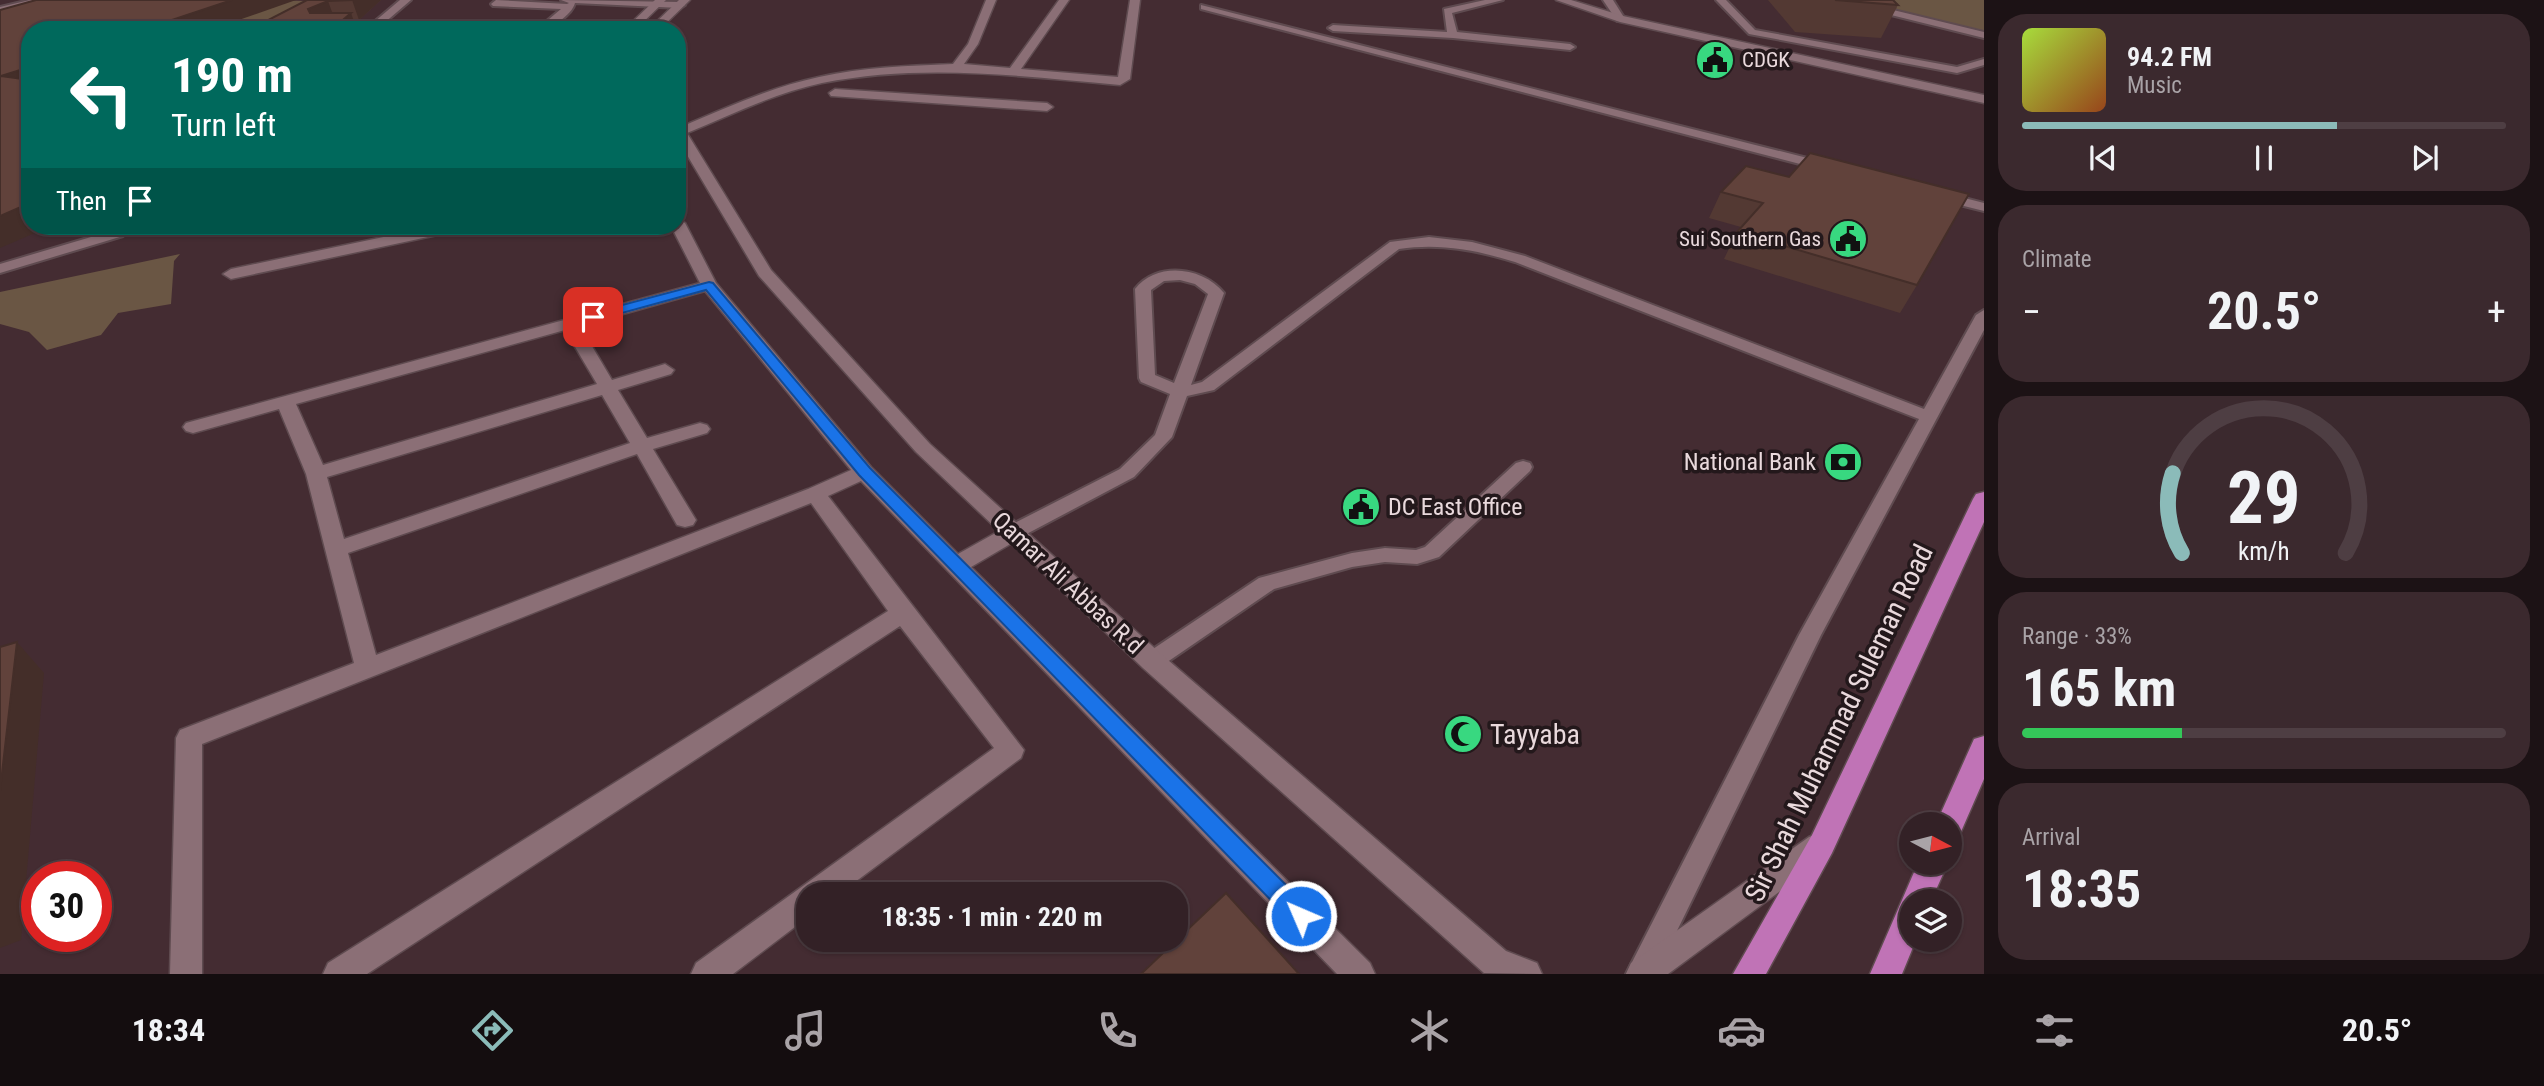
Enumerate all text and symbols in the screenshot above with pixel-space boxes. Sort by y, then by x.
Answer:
public building icon: CDGK [1694,39,1736,81]
text: 94.2 FM [2127,42,2212,72]
text: 190 m [171,47,293,104]
place label: CDGK [1742,48,1790,72]
icon: left [56,49,147,140]
text: Music [2127,72,2182,99]
text: Turn left [171,106,276,144]
icon: previous [2084,139,2122,177]
icon: pause [2245,139,2283,177]
icon: next [2406,139,2444,177]
icon: arrive [121,182,159,220]
text: Then [56,186,107,216]
public building icon: Sui Southern Gas [1827,218,1869,260]
place label: Sui Southern Gas [1679,227,1821,251]
text: Climate [2022,246,2092,273]
text: 20.5° [2207,281,2321,342]
pin [563,287,623,347]
text: − [2022,290,2041,334]
text: + [2487,290,2506,334]
icon: arrive [574,298,612,336]
bank icon: National Bank [1822,441,1864,483]
place label: National Bank [1684,448,1816,476]
text: 29 [2227,455,2301,541]
public building icon: DC East Office [1340,486,1382,528]
place label: DC East Office [1388,493,1522,521]
street label: Qamar Ali Abbas R.d [987,506,1149,660]
text: km/h [2238,537,2290,566]
street label: Sir Shah Muhammad Suleman Road [1738,539,1940,907]
text: Range · 33% [2022,623,2132,650]
text: 165 km [2022,658,2176,719]
mosque icon: Tayyaba [1442,713,1484,755]
place label: Tayyaba [1490,718,1580,751]
north arrow [1899,812,1962,875]
map controls [1899,812,1962,952]
text: Arrival [2022,824,2081,851]
text: 18:35 [2022,859,2141,920]
speed limit sign: 30 [21,861,112,952]
position arrow [1264,879,1338,953]
button: layers [1899,889,1962,952]
text: 18:35 · 1 min · 220 m [882,902,1102,932]
icon: directions [468,1006,517,1055]
icon: music [781,1006,830,1055]
icon: phone [1093,1006,1142,1055]
icon: climate [1405,1006,1454,1055]
icon: car [1717,1006,1766,1055]
icon: filters [2030,1006,2079,1055]
text: 18:34 [132,1011,205,1049]
text: 20.5° [2342,1011,2412,1049]

